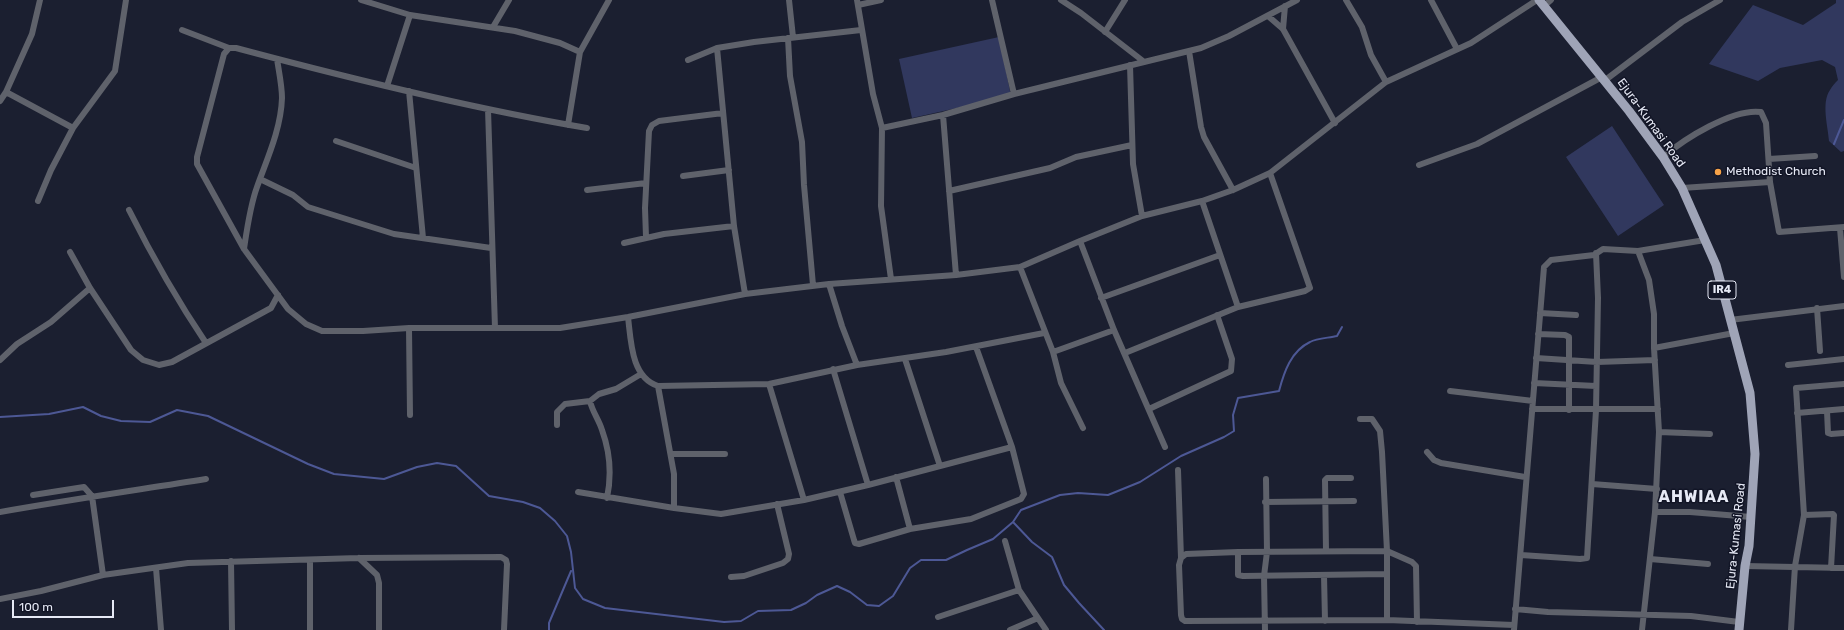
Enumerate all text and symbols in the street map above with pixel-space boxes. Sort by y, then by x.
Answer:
street label: Ejura-Kumasi Road [1614,76,1688,170]
place label: Methodist Church [1726,165,1826,179]
marker: Methodist Church [1713,167,1723,177]
road number: IR4 [1708,281,1736,299]
street label: Ejura-Kumasi Road [1723,482,1749,590]
district label: AHWIAA [1659,487,1729,507]
scale bar [14,592,116,618]
text: 100 m [19,600,53,614]

